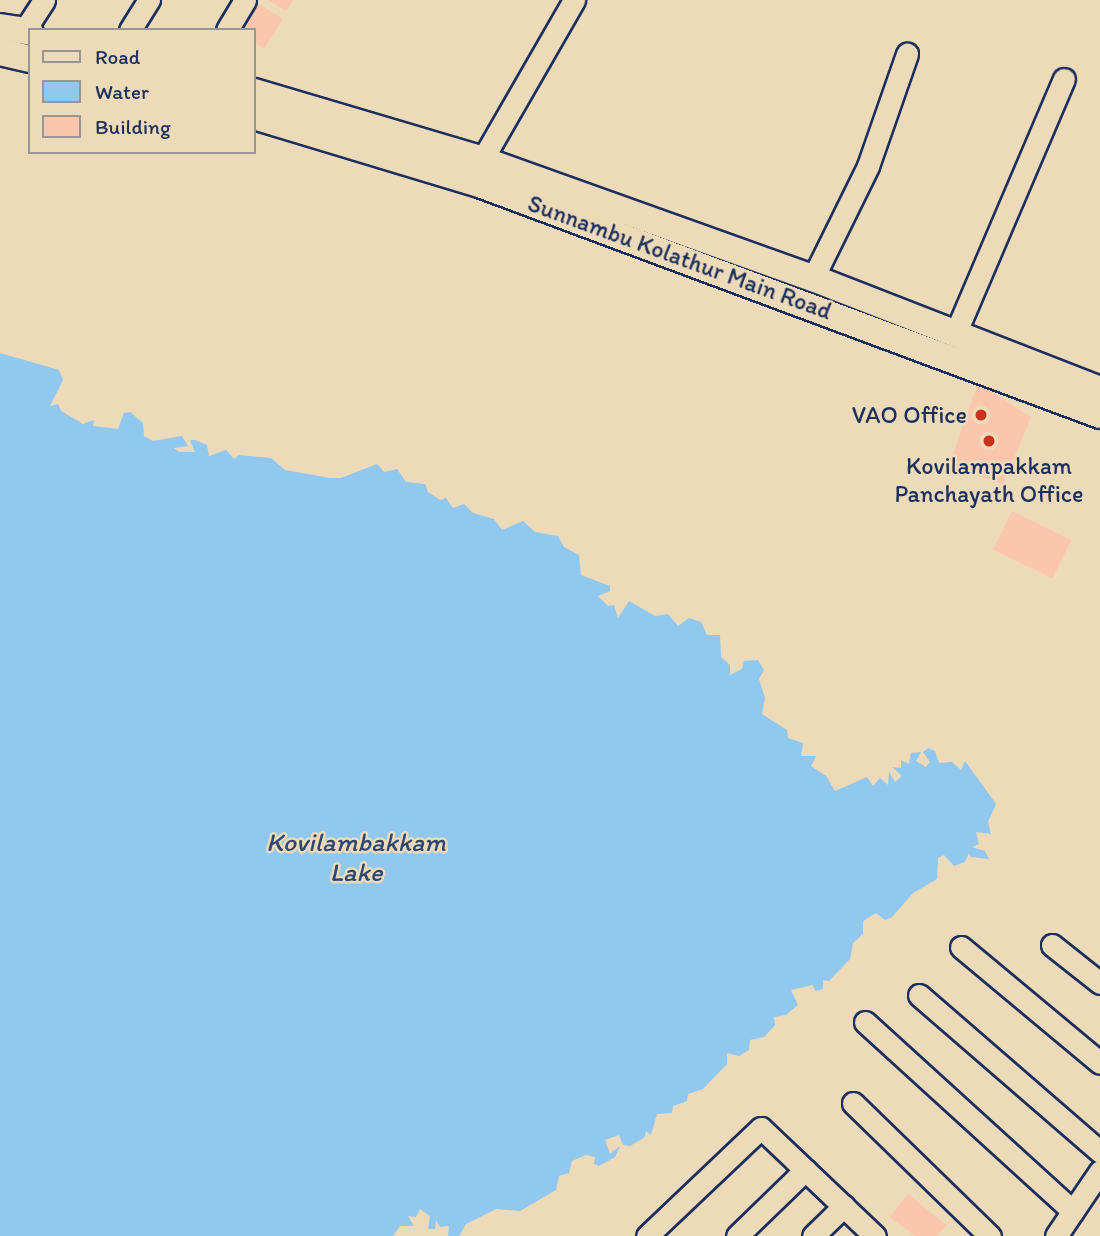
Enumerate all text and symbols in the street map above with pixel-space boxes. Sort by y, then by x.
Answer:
legend [28,28,256,154]
text: Road [95,44,140,69]
text: Water [95,79,149,104]
text: Building [95,114,171,139]
street label: Sunnambu Kolathur Main Road [524,189,836,325]
place label: VAO Office [852,401,967,429]
marker: VAO Office [973,407,989,423]
marker: Kovilampakkam Panchayath Office [981,433,997,449]
place label: Kovilampakkam Panchayath Office [894,452,1084,508]
water label: Kovilambakkam Lake [266,827,446,888]

